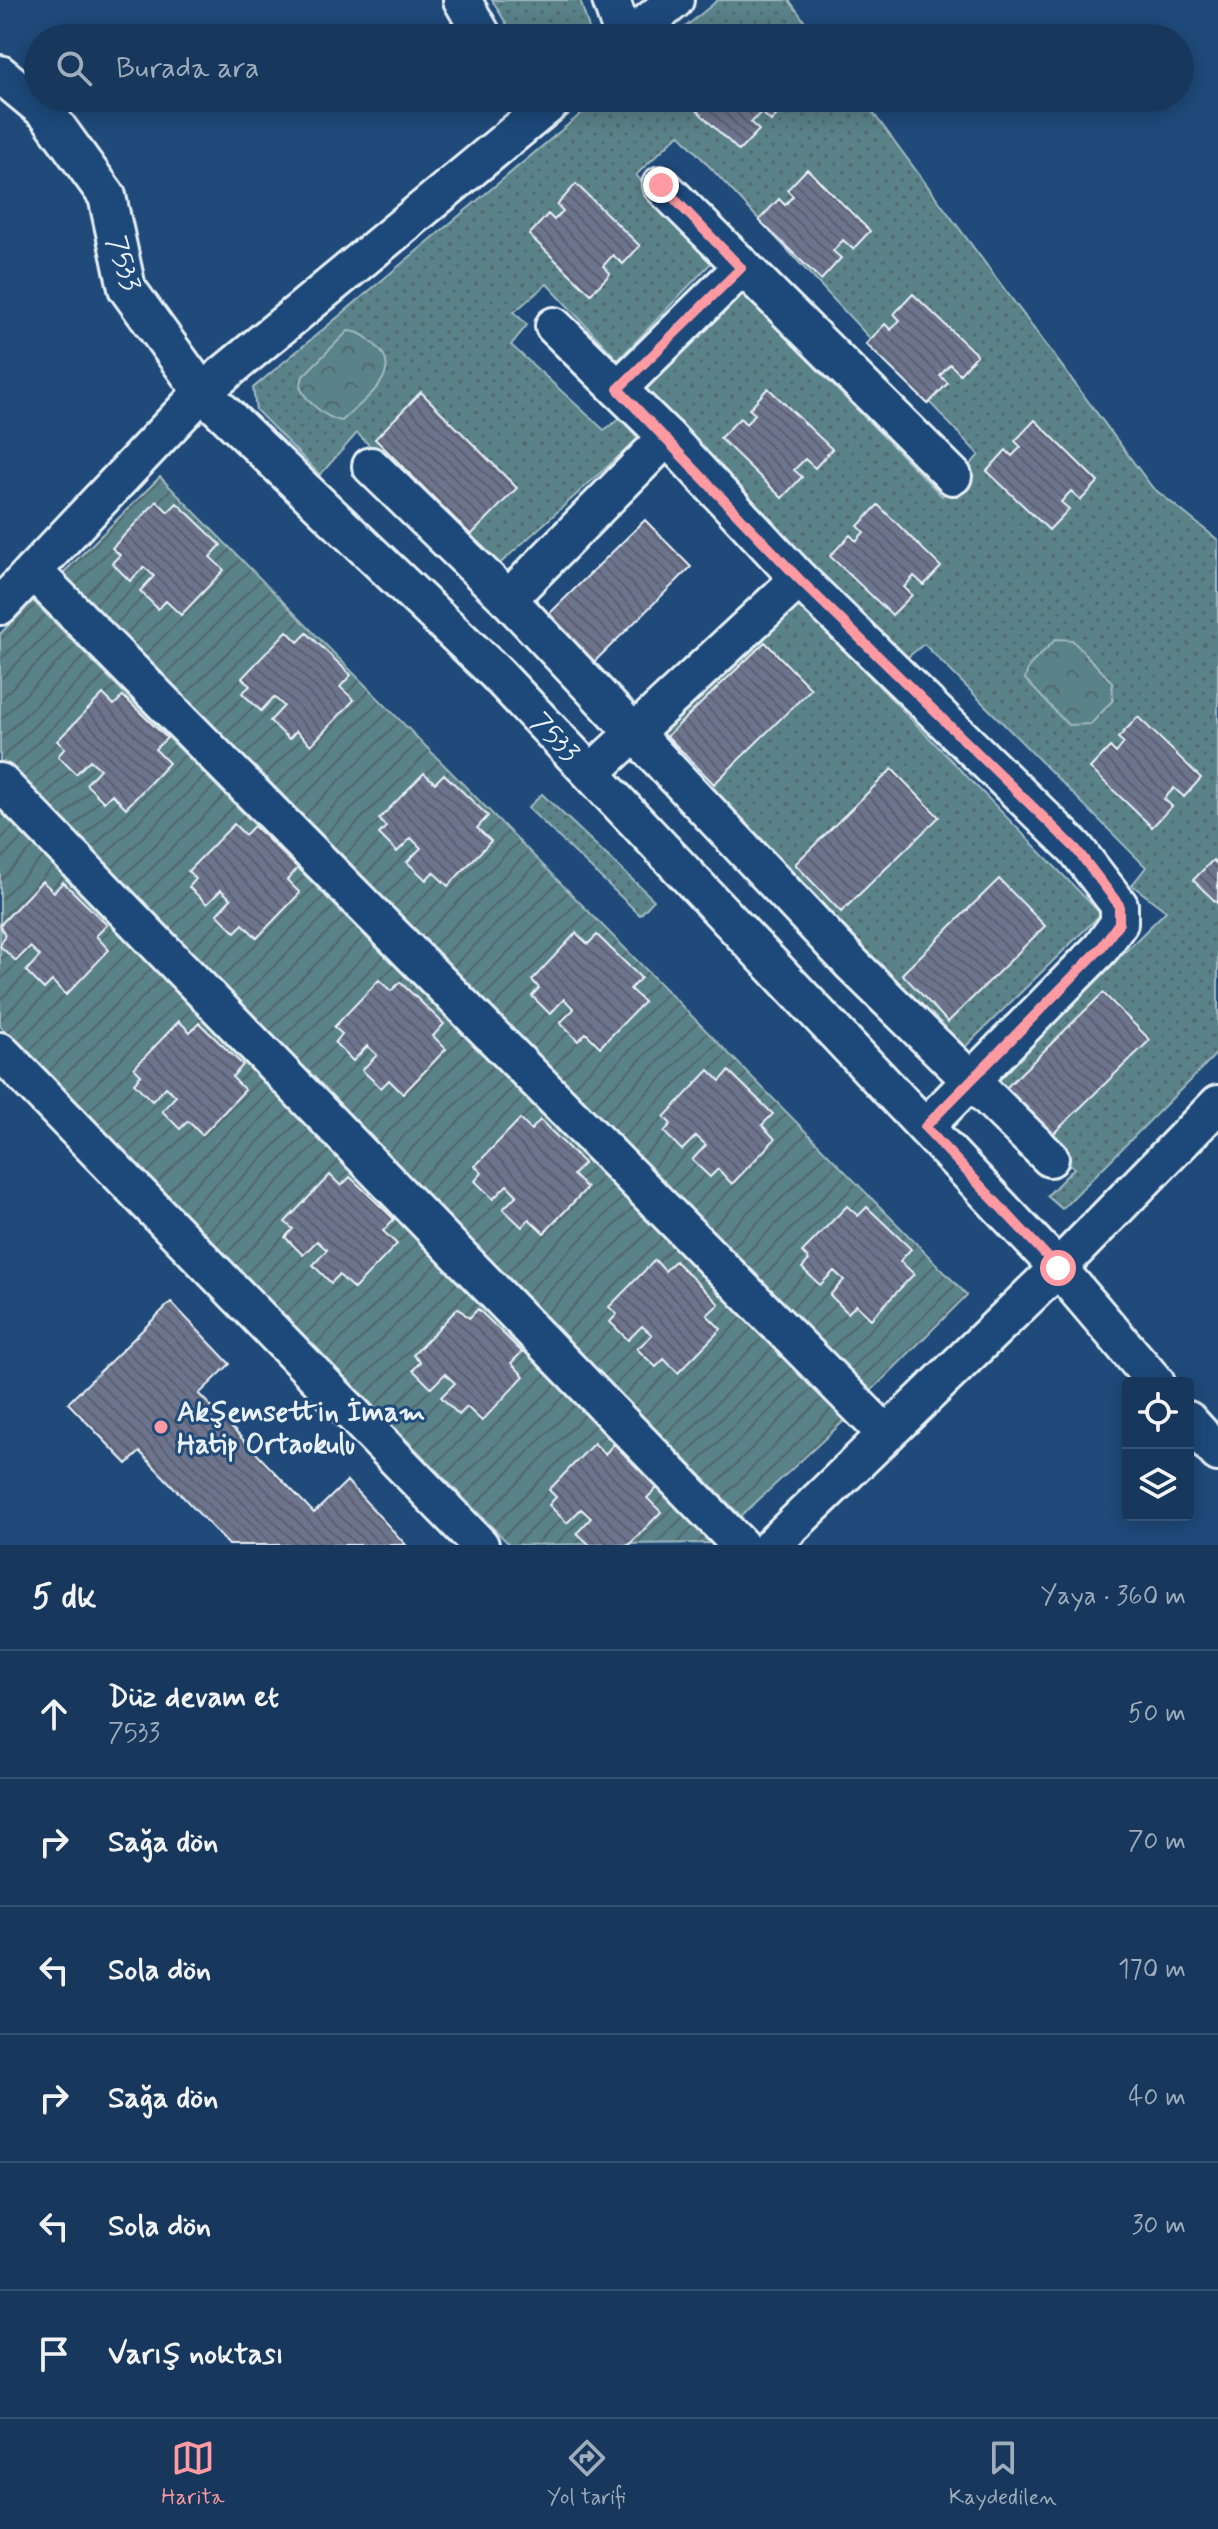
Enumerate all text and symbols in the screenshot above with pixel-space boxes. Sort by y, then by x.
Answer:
search box [24,24,1194,112]
icon: search [52,46,96,90]
text: Burada ara [116,49,259,88]
route end [643,167,679,203]
street label: 7533 [97,232,149,296]
street label: 7533 [522,705,587,772]
route start [1040,1250,1076,1286]
map controls [1122,1377,1194,1521]
button: locate [1122,1377,1194,1449]
place label: Akşemsettin İmam Hatip Ortaokulu [177,1395,425,1464]
marker: Akşemsettin İmam Hatip Ortaokulu [152,1418,170,1436]
button: layers [1122,1449,1194,1521]
text: 5 dk [32,1575,96,1620]
text: Yaya · 360 m [1040,1580,1186,1614]
text: Düz devam et [108,1678,279,1717]
icon: ahead [32,1692,76,1736]
text: 50 m [1128,1697,1186,1731]
text: 7533 [108,1717,160,1751]
icon: right [32,1820,76,1864]
text: Sağa dön [108,1823,218,1862]
text: 70 m [1128,1825,1186,1859]
icon: left [32,1948,76,1992]
text: Sola dön [108,1951,211,1990]
text: 170 m [1118,1953,1186,1987]
icon: right [32,2076,76,2120]
text: Sağa dön [108,2079,218,2118]
text: 40 m [1128,2081,1186,2115]
icon: left [32,2204,76,2248]
text: Sola dön [108,2207,211,2246]
text: 30 m [1132,2209,1186,2243]
icon: arrive [32,2332,76,2376]
text: Varış noktası [108,2335,284,2374]
tab: Harita [161,2436,224,2512]
tab: Yol tarifi [547,2436,626,2512]
tab: Kaydedilen [949,2436,1057,2512]

